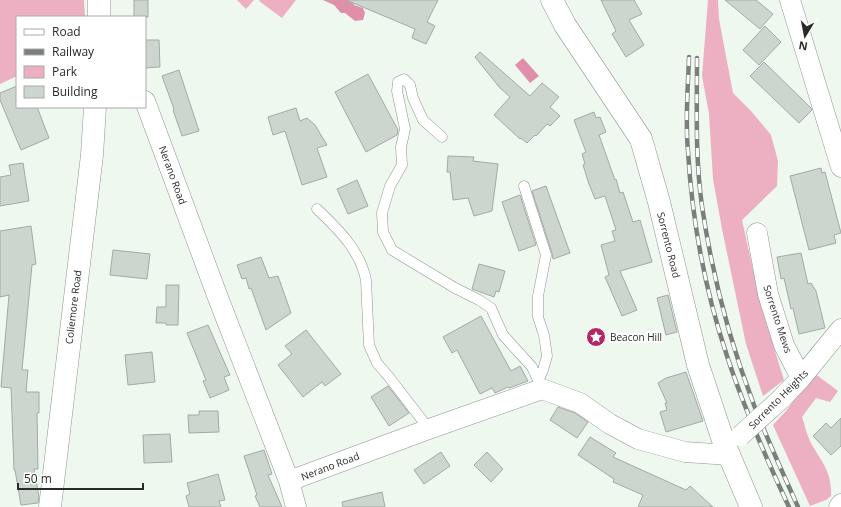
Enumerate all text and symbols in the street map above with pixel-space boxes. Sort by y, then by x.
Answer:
legend [16,16,146,108]
north arrow [785,16,825,56]
text: Road [52,23,81,40]
text: N [797,38,809,55]
text: Railway [52,43,95,60]
text: Park [52,63,78,80]
text: Building [52,83,98,100]
street label: Nerano Road [156,144,190,206]
street label: Sorrento Road [654,211,684,279]
street label: Coliemore Road [62,269,84,345]
street label: Sorrento Mews [760,283,796,355]
place icon: Beacon Hill [585,326,607,348]
place label: Beacon Hill [610,330,662,344]
street label: Sorrento Heights [745,366,811,432]
street label: Nerano Road [299,448,361,484]
scale bar [18,465,143,491]
text: 50 m [24,470,52,487]

